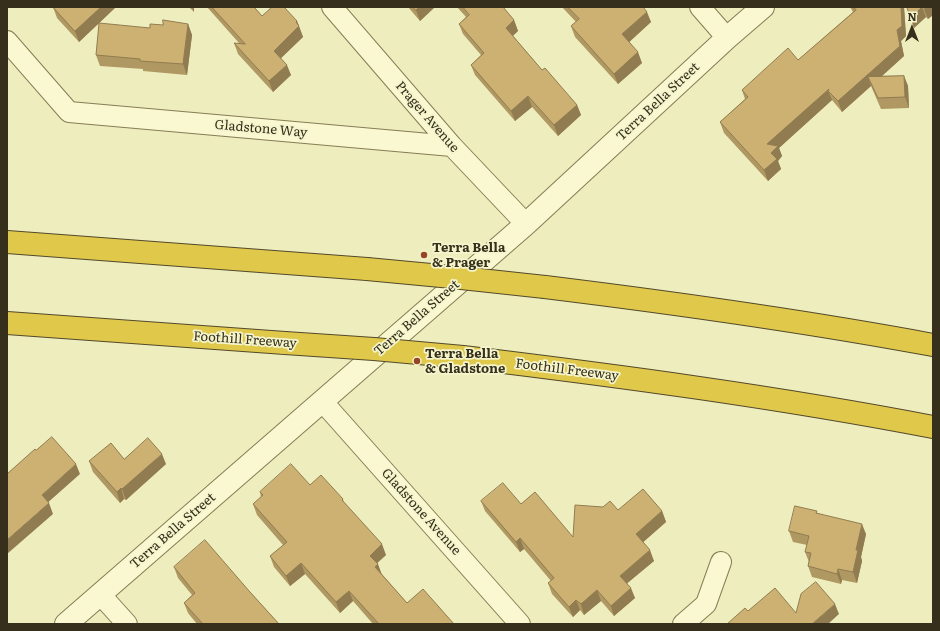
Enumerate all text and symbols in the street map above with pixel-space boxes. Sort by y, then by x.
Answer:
north arrow [892,8,932,48]
text: N [907,8,917,24]
street label: Terra Bella Street [613,60,703,144]
street label: Prager Avenue [392,78,462,156]
street label: Gladstone Way [214,117,308,141]
place label: Terra Bella & Prager [432,240,505,271]
marker: Terra Bella & Prager [419,250,429,260]
street label: Terra Bella Street [371,277,463,359]
street label: Foothill Freeway [193,329,297,351]
place label: Terra Bella & Gladstone [425,346,505,377]
marker: Terra Bella & Gladstone [412,356,422,366]
street label: Foothill Freeway [514,356,620,384]
street label: Gladstone Avenue [378,466,464,558]
street label: Terra Bella Street [127,490,219,572]

